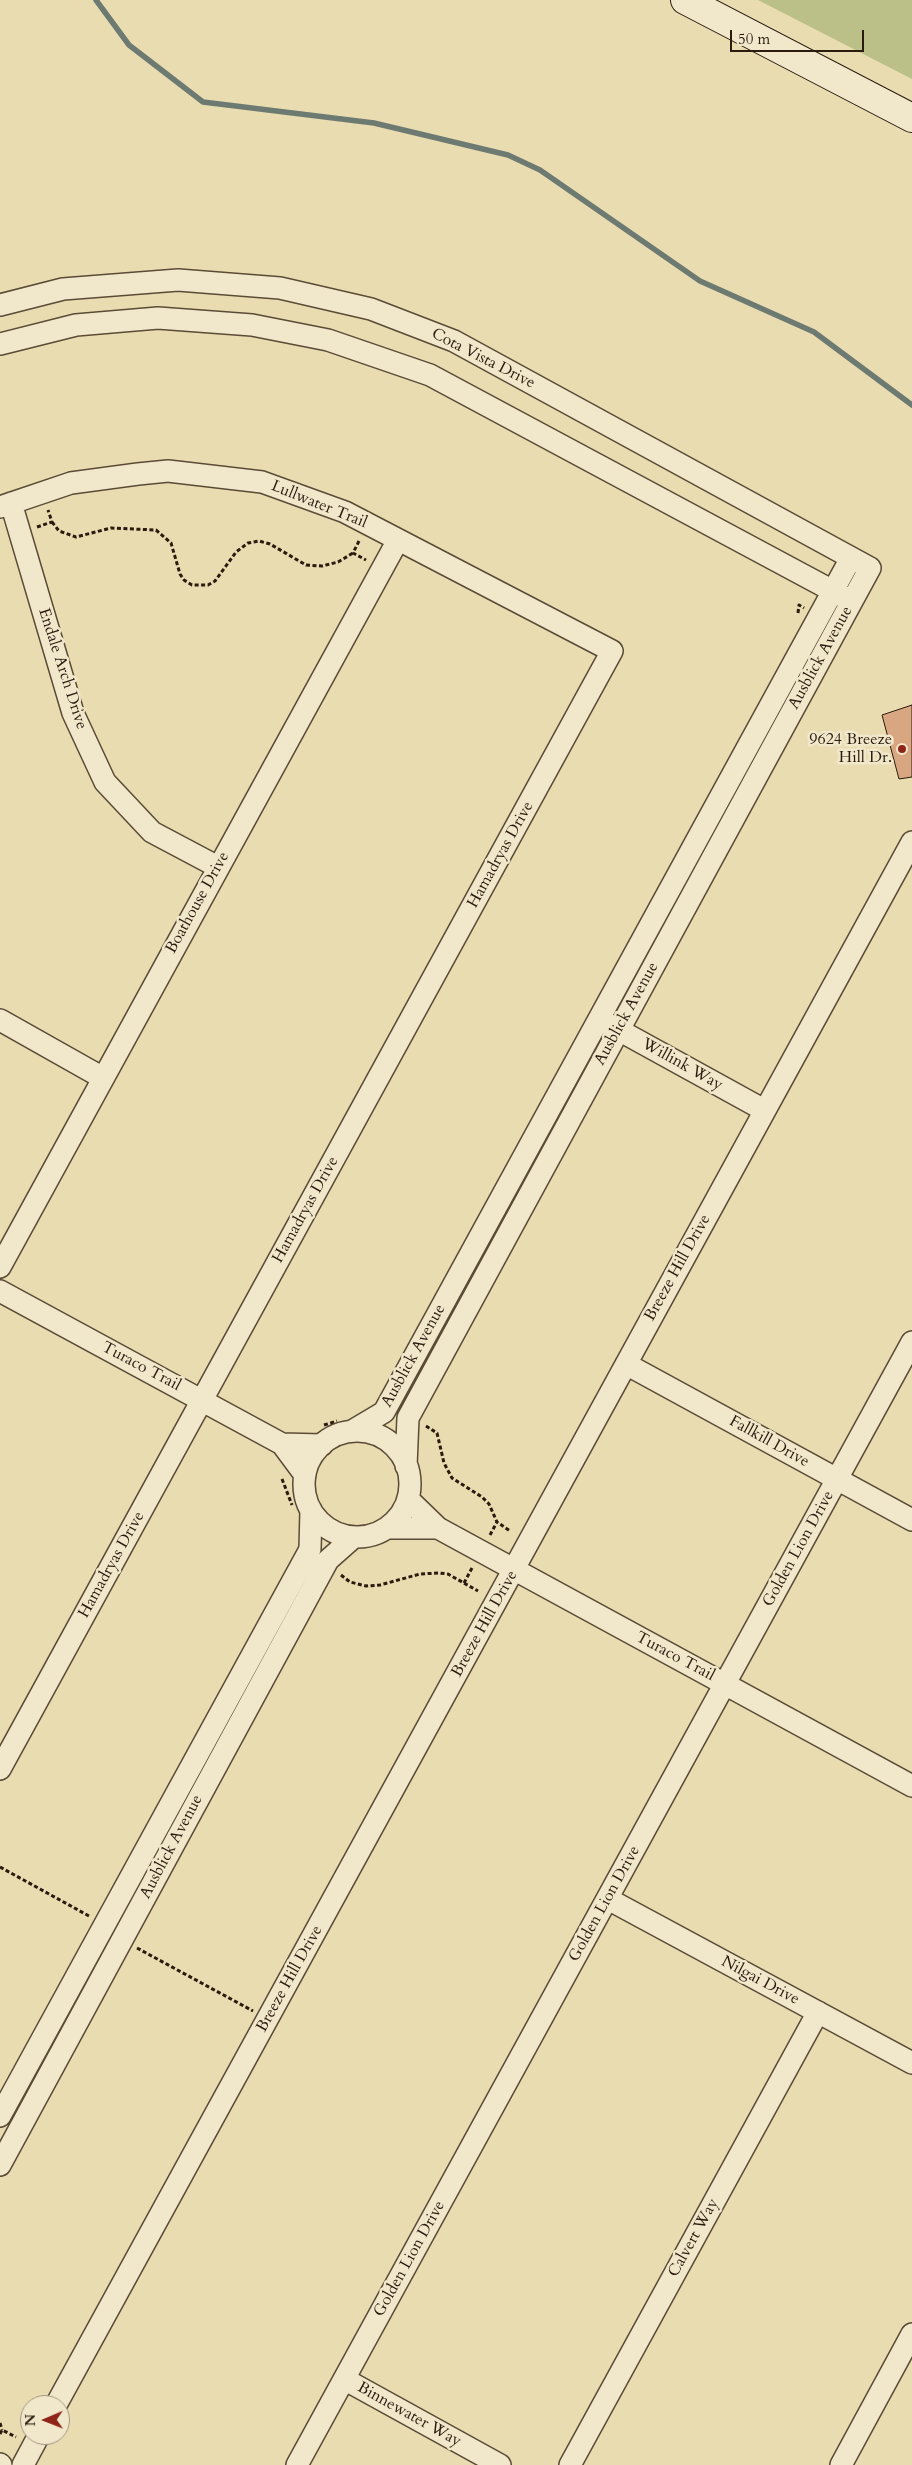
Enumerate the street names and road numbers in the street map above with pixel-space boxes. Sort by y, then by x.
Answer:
street label: Cota Vista Drive [428,325,538,393]
street label: Lullwater Trail [268,477,370,533]
street label: Ausblick Avenue [785,603,857,713]
street label: Endale Arch Drive [33,606,91,732]
street label: Hamadryas Drive [464,798,538,912]
street label: Boathouse Drive [162,849,234,957]
street label: Ausblick Avenue [591,959,663,1069]
street label: Willink Way [638,1035,726,1095]
street label: Hamadryas Drive [269,1153,343,1267]
street label: Breeze Hill Drive [641,1211,715,1325]
street label: Ausblick Avenue [378,1301,450,1411]
street label: Turaco Trail [98,1338,184,1396]
street label: Fallkill Drive [726,1412,812,1472]
street label: Golden Lion Drive [759,1488,839,1610]
street label: Hamadryas Drive [75,1508,149,1622]
street label: Breeze Hill Drive [448,1567,522,1681]
street label: Turaco Trail [632,1628,718,1686]
street label: Ausblick Avenue [137,1792,207,1902]
street label: Golden Lion Drive [565,1843,645,1965]
street label: Breeze Hill Drive [253,1922,327,2036]
street label: Nilgai Drive [718,1952,802,2010]
street label: Calvert Way [665,2195,723,2281]
street label: Golden Lion Drive [370,2198,450,2320]
street label: Binnewater Way [354,2378,464,2452]

